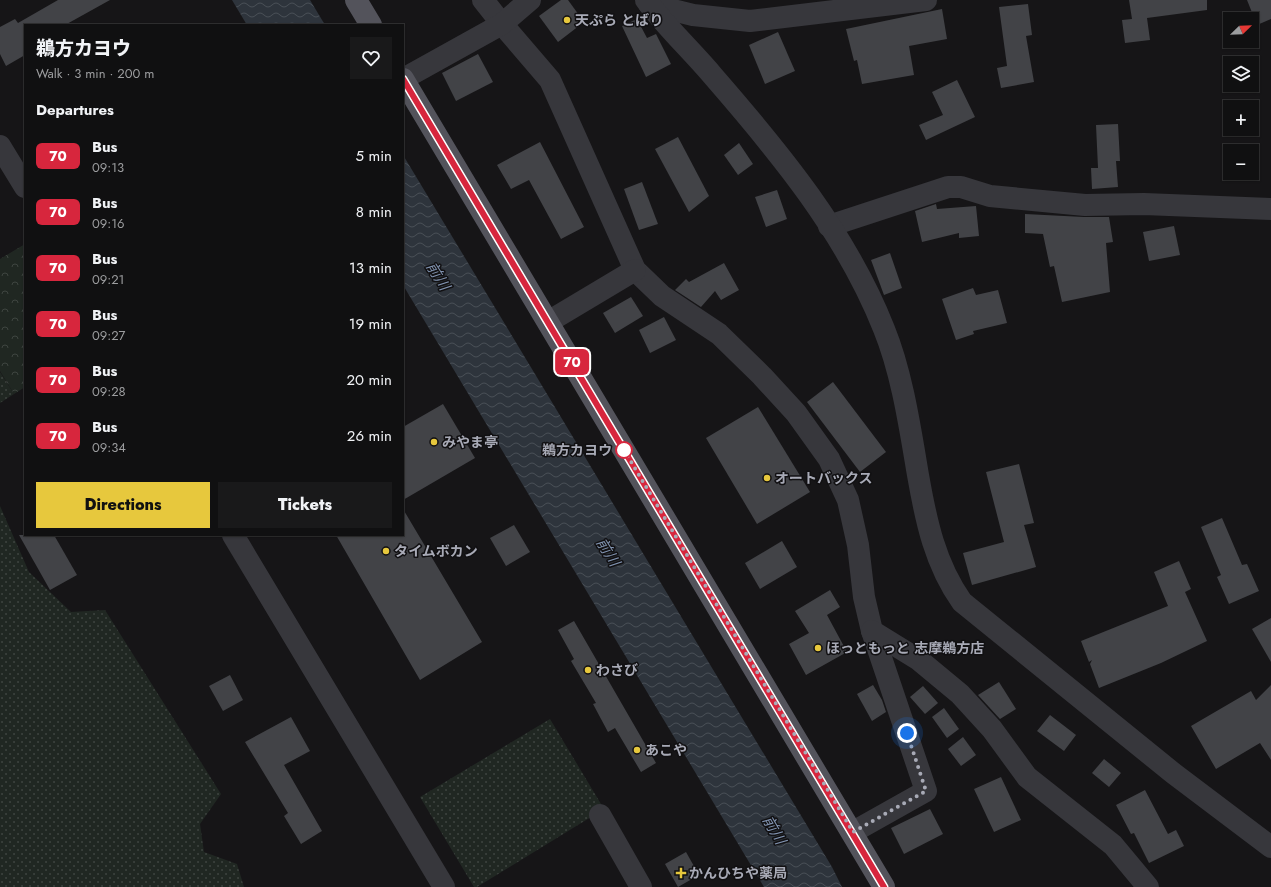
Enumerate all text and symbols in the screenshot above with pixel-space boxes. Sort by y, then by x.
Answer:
place label: 天ぷら とばり [575,10,663,30]
north arrow [1223,12,1259,48]
map controls [1223,12,1259,180]
marker: 天ぷら とばり [562,15,572,25]
text: 鵜方カヨウ [36,35,131,62]
button: heart [350,37,392,79]
button: layers [1223,56,1259,92]
text: Walk · 3 min · 200 m [36,64,154,83]
text: Departures [36,99,114,121]
button: + [1223,100,1259,136]
text: Bus [92,136,117,158]
button: − [1223,144,1259,180]
text: 5 min [356,145,392,167]
text: 70 [49,146,67,166]
text: 09:13 [92,158,124,177]
text: Bus [92,192,117,214]
text: 8 min [356,201,392,223]
text: 70 [49,202,67,222]
text: 09:16 [92,214,125,233]
text: Bus [92,248,117,270]
text: 13 min [349,257,392,279]
water label: 前川 [421,257,456,296]
text: 70 [49,258,67,278]
text: 09:21 [92,270,124,289]
text: Bus [92,304,117,326]
text: 19 min [349,313,392,335]
text: 70 [49,314,67,334]
text: 09:27 [92,326,125,345]
line badge: 70 [554,349,590,375]
text: 70 [563,352,581,372]
text: Bus [92,360,117,382]
text: 20 min [346,369,392,391]
text: 70 [49,370,67,390]
text: 09:28 [92,382,126,401]
text: Bus [92,416,117,438]
text: 26 min [347,425,392,447]
text: 70 [49,426,67,446]
place label: みやま亭 [442,432,498,452]
marker: みやま亭 [429,437,439,447]
text: 09:34 [92,438,126,457]
place label: 鵜方カヨウ [542,440,612,460]
marker: 鵜方カヨウ [615,441,633,459]
place label: オートバックス [775,468,873,488]
marker: オートバックス [762,473,772,483]
button: Directions [36,482,210,528]
button: Tickets [218,482,392,528]
water label: 前川 [591,533,626,572]
place label: タイムボカン [394,541,478,561]
marker: タイムボカン [381,546,391,556]
place label: ほっともっと 志摩鵜方店 [826,638,984,658]
marker: ほっともっと 志摩鵜方店 [813,643,823,653]
place label: わさび [596,660,638,680]
marker: わさび [583,665,593,675]
your location [897,723,917,743]
place label: あこや [645,740,687,760]
marker: あこや [632,745,642,755]
water label: 前川 [757,812,792,850]
place label: かんひちや薬局 [689,863,787,883]
marker: かんひちや薬局 [676,868,686,878]

